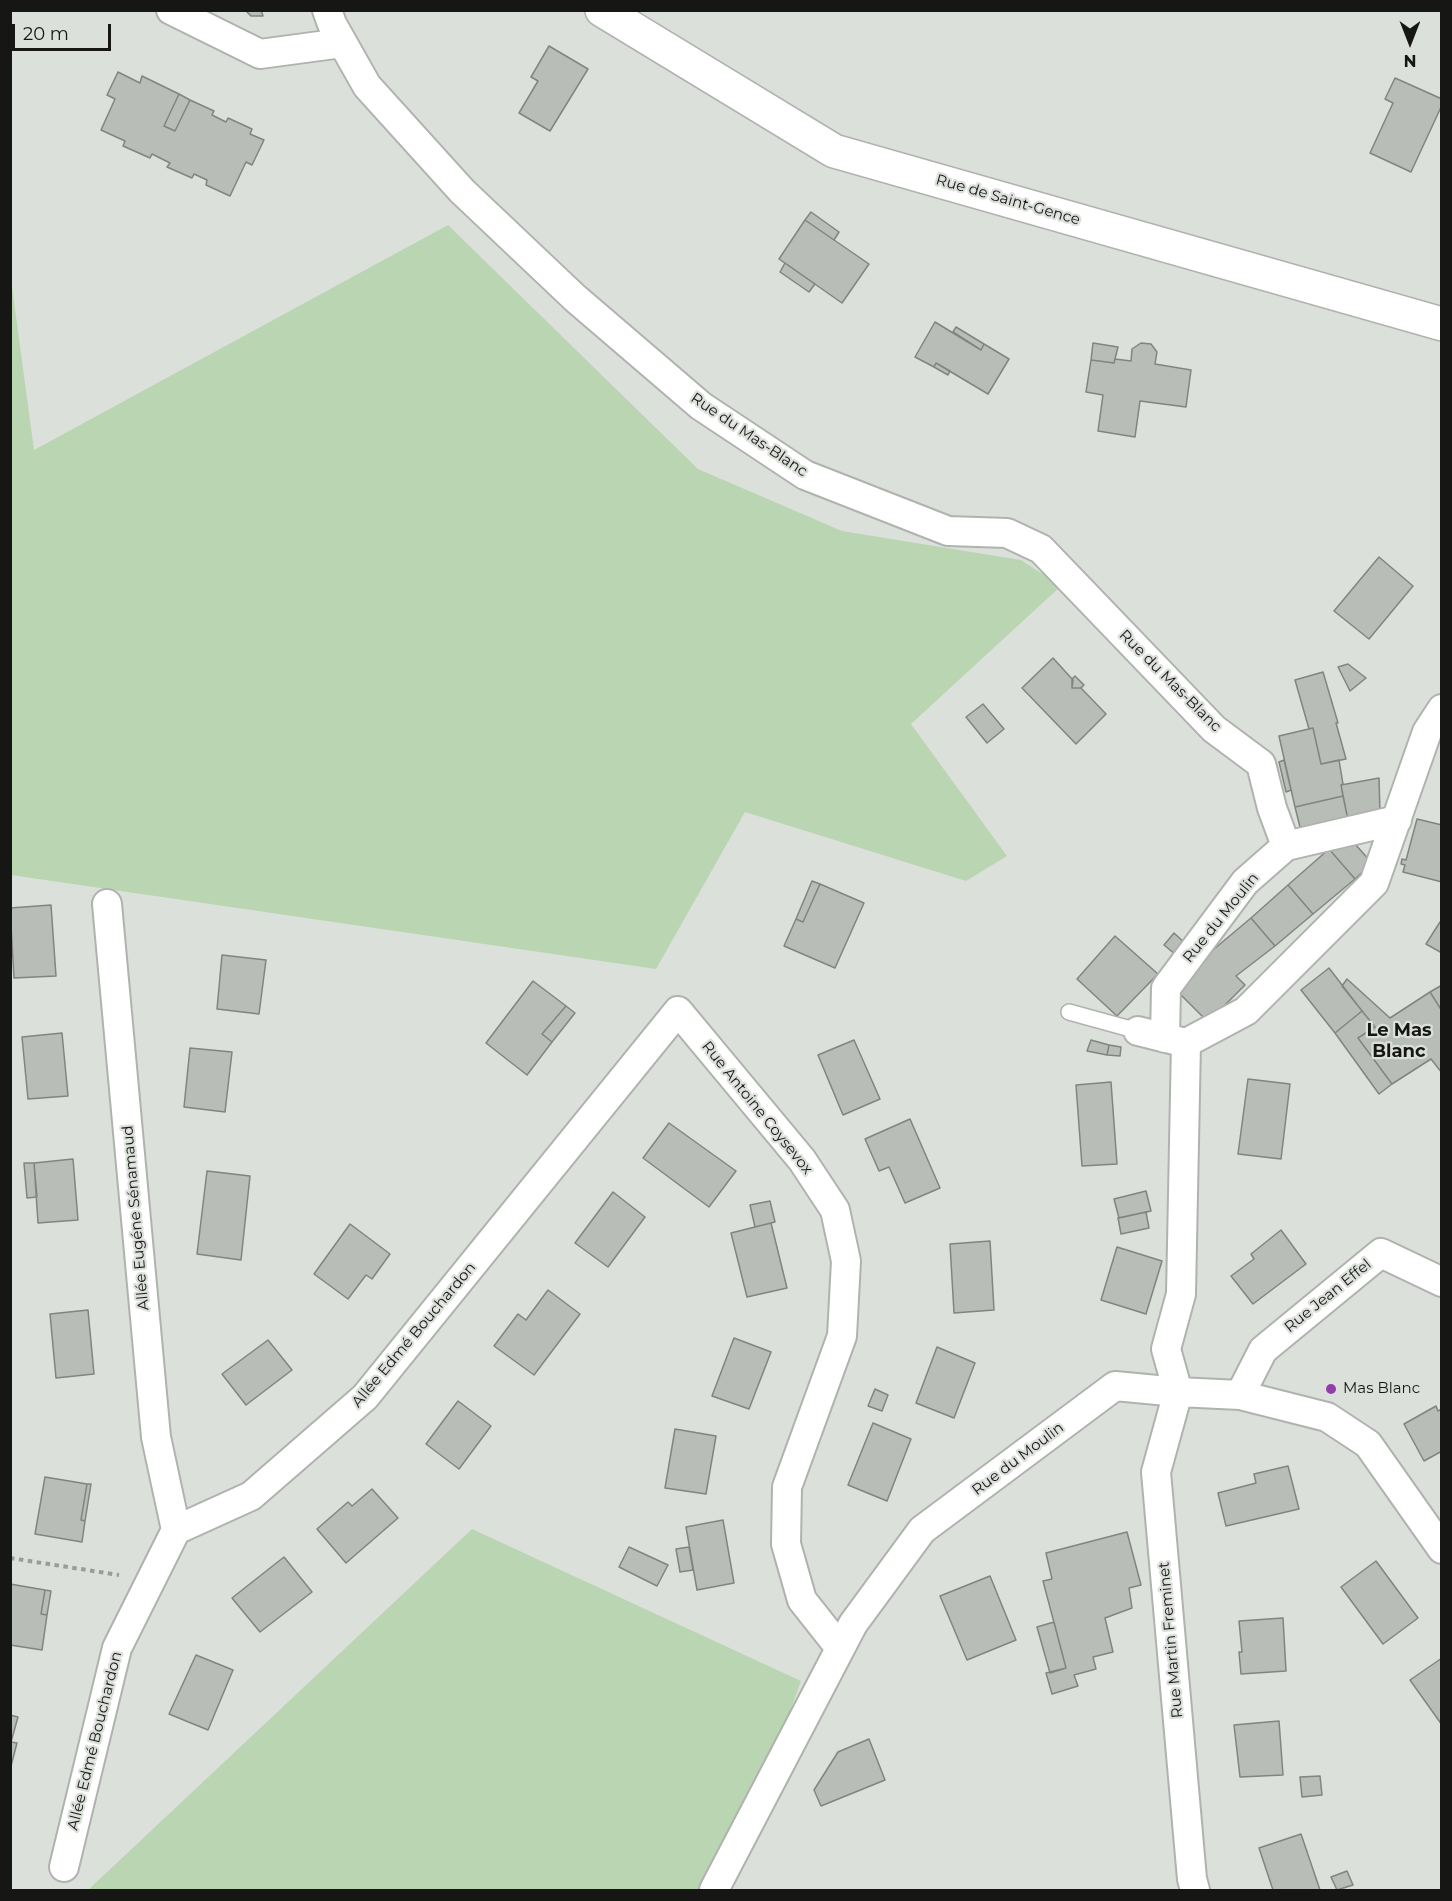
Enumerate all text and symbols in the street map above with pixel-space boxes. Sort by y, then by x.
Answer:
scale bar [15,12,114,50]
north arrow [1380,12,1440,72]
text: 20 m [23,23,69,45]
text: N [1404,51,1416,70]
street label: Rue de Saint-Gence [934,171,1082,229]
street label: Rue du Mas-Blanc [687,389,811,481]
street label: Rue du Mas-Blanc [1115,626,1225,736]
street label: Rue du Moulin [1179,870,1263,966]
district label: Le Mas Blanc [1366,1020,1432,1062]
street label: Rue Antoine Coysevox [698,1038,816,1178]
street label: Allée Eugéne Sénamaud [119,1125,153,1311]
street label: Rue Jean Effel [1281,1256,1375,1336]
street label: Allée Edmé Bouchardon [348,1259,480,1411]
place label: Mas Blanc [1343,1380,1420,1398]
marker: Mas Blanc [1324,1382,1338,1396]
street label: Rue du Moulin [969,1419,1067,1499]
street label: Rue Martin Freminet [1155,1561,1187,1719]
street label: Allée Edmé Bouchardon [64,1650,126,1832]

